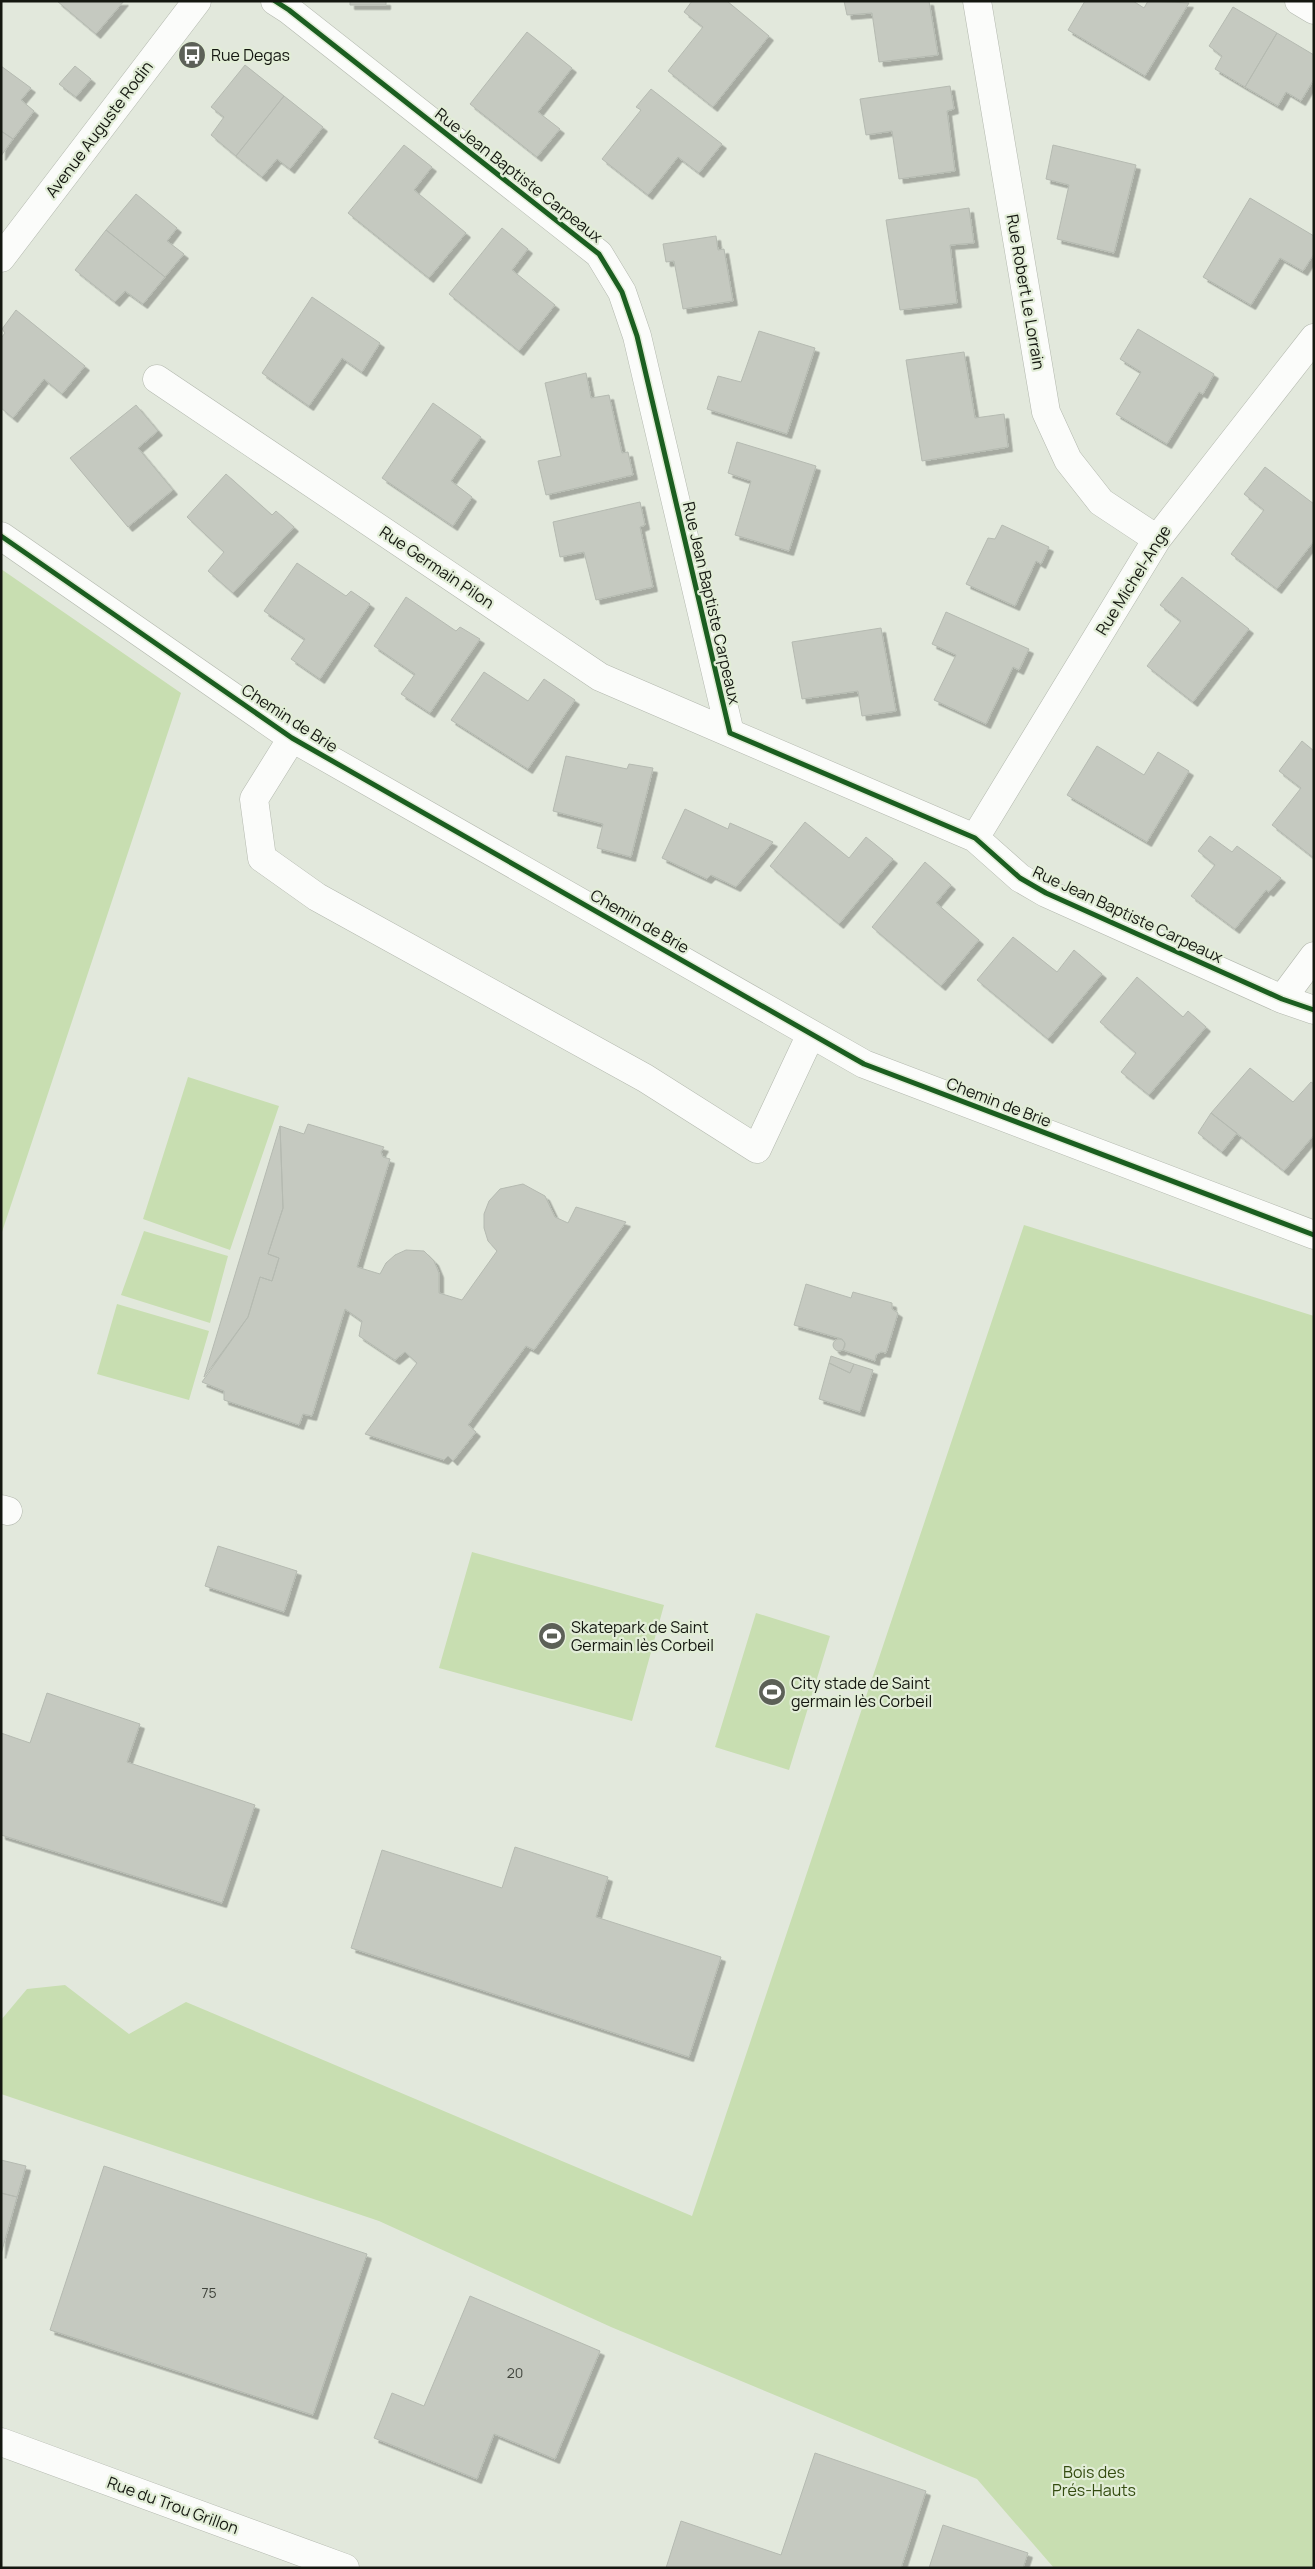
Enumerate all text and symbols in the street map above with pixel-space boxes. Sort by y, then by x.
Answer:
bus stop icon: Rue Degas [177,40,207,70]
place label: Rue Degas [211,44,290,66]
street label: Avenue Auguste Rodin [40,56,158,202]
street label: Rue Jean Baptiste Carpeaux [431,103,608,248]
street label: Rue Robert Le Lorrain [1001,212,1051,372]
street label: Rue Jean Baptiste Carpeaux [678,500,746,707]
street label: Rue Germain Pilon [375,521,499,613]
street label: Rue Michel-Ange [1090,521,1176,639]
street label: Chemin de Brie [238,679,342,757]
street label: Rue Jean Baptiste Carpeaux [1029,860,1227,968]
street label: Chemin de Brie [587,884,693,958]
street label: Chemin de Brie [943,1072,1055,1132]
place label: Skatepark de Saint Germain lès Corbeil [571,1616,714,1656]
sports icon: Skatepark de Saint Germain lès Corbeil [537,1621,567,1651]
place label: City stade de Saint germain lès Corbeil [791,1672,932,1712]
sports icon: City stade de Saint germain lès Corbeil [757,1677,787,1707]
house number: 75 [201,2283,217,2302]
house number: 20 [507,2363,523,2382]
park label: Bois des Prés-Hauts [1052,2461,1136,2501]
street label: Rue du Trou Grillon [104,2471,242,2539]

